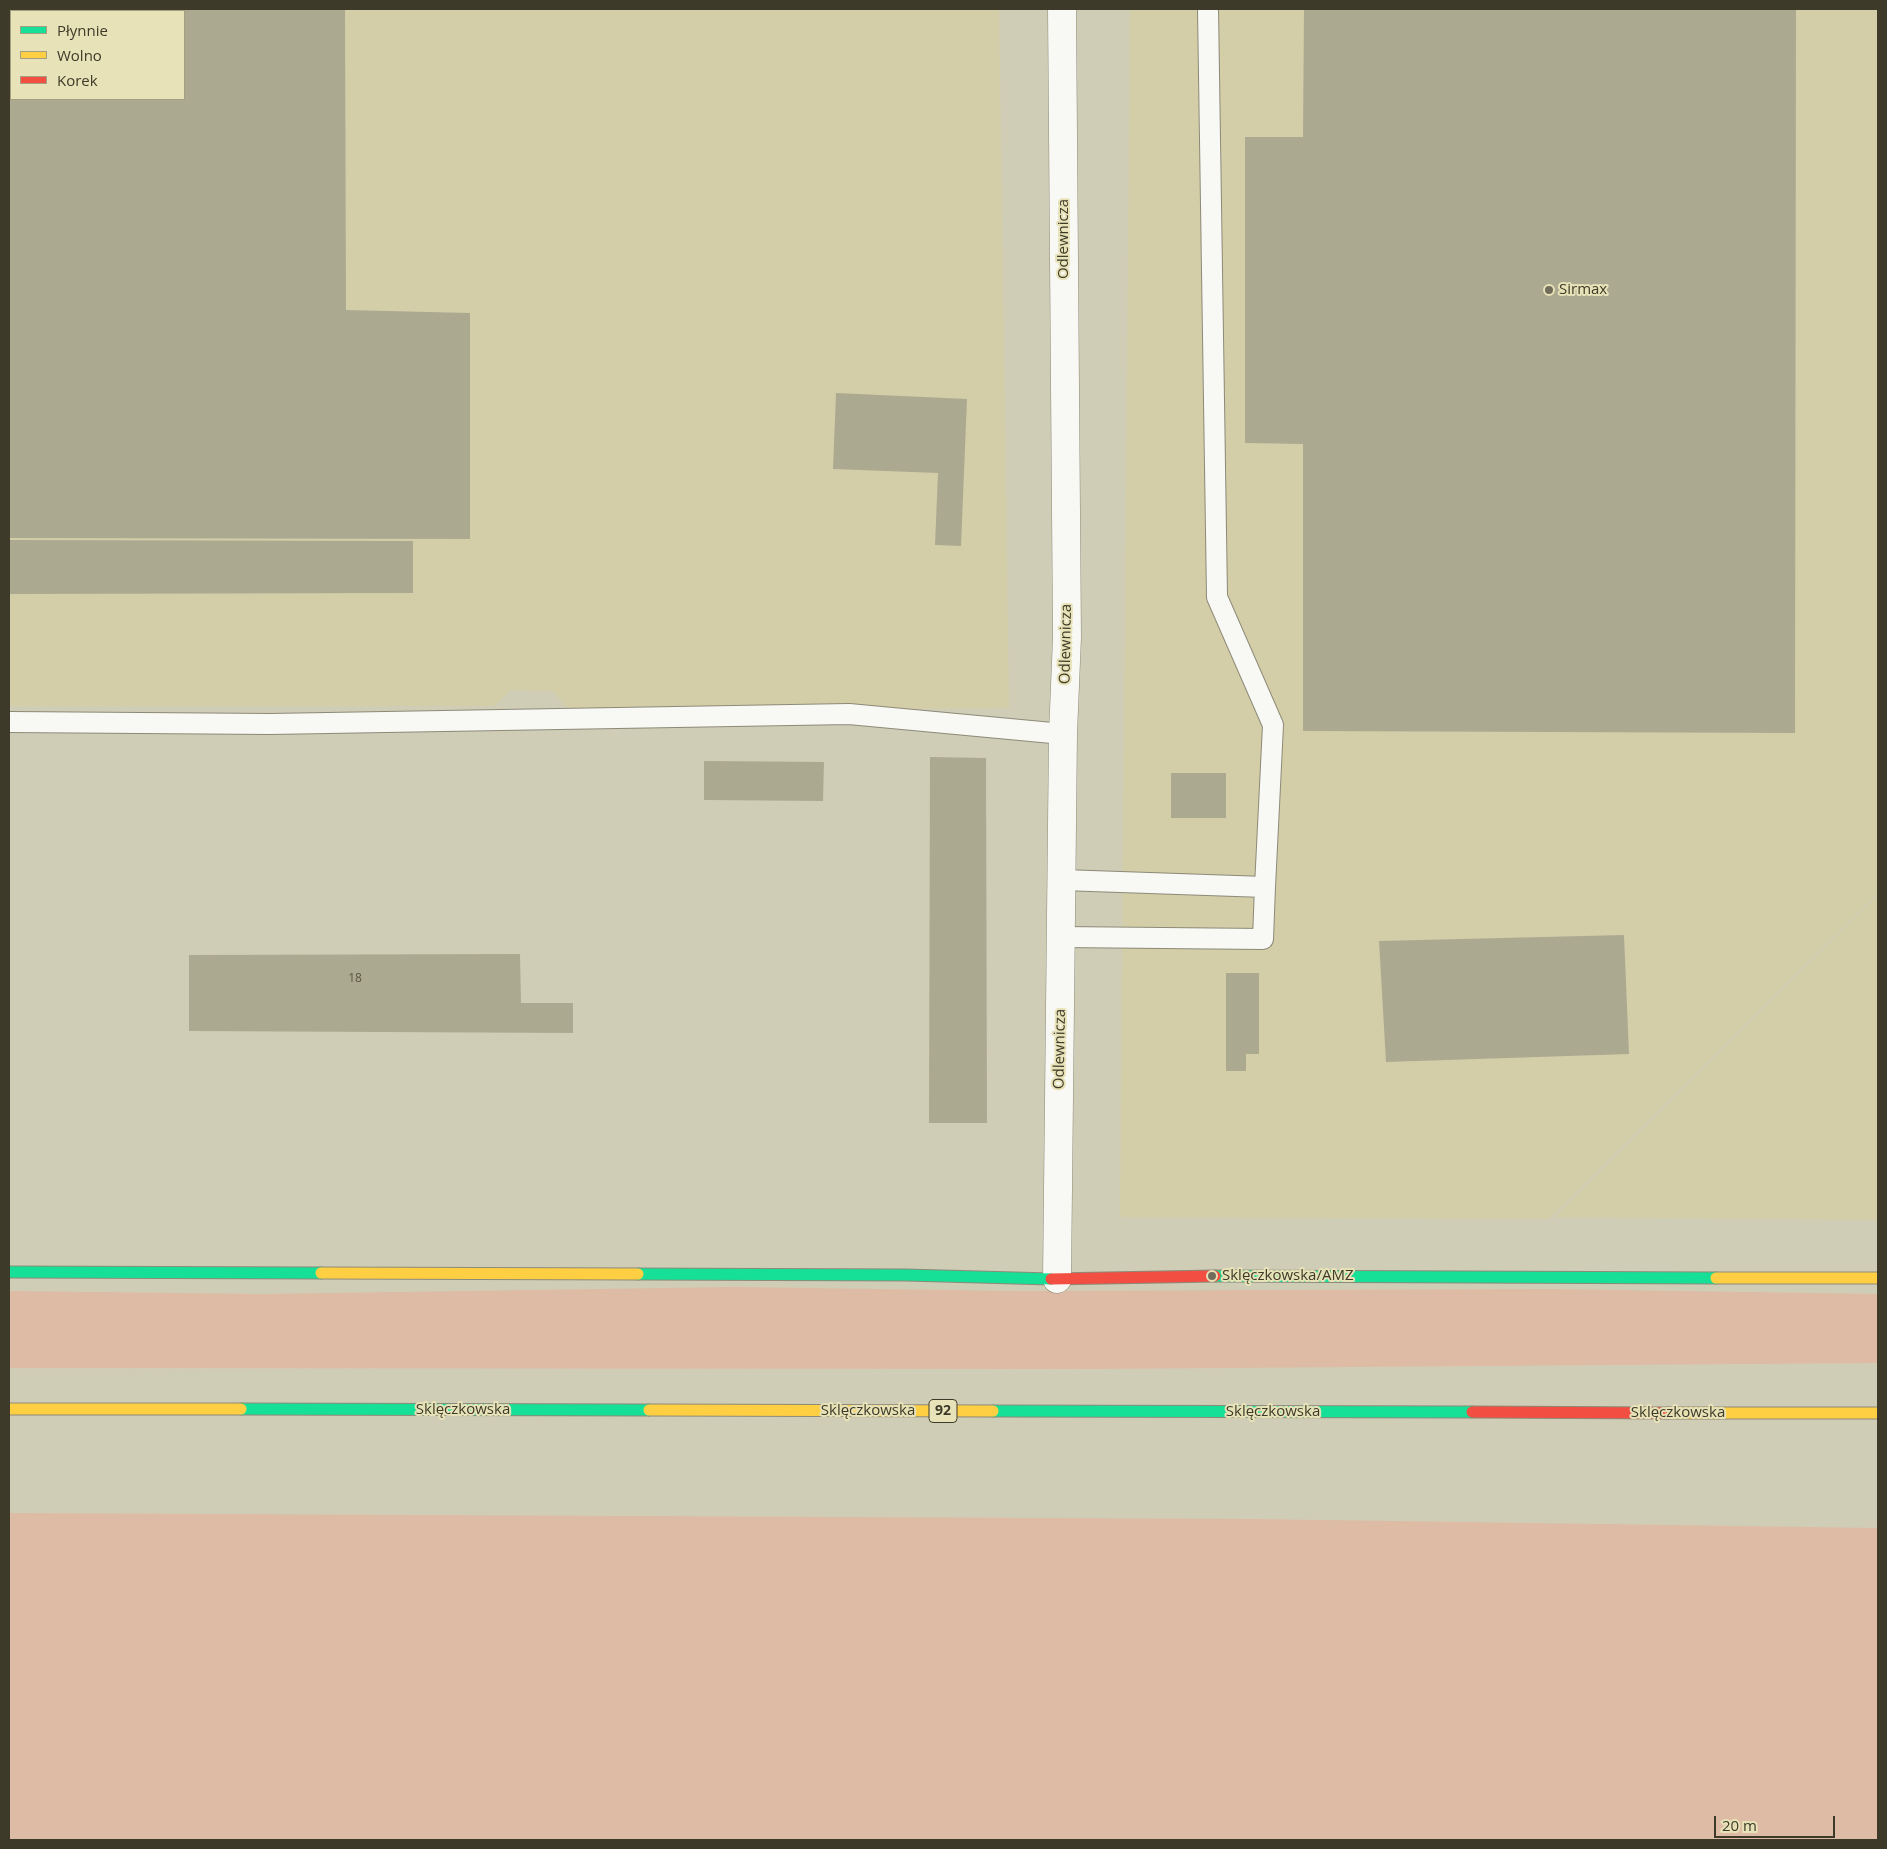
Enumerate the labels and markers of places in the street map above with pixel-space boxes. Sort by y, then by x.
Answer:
place label: Sirmax [1559,281,1607,299]
marker: Sirmax [1543,284,1555,296]
place label: Sklęczkowska/AMZ [1222,1267,1353,1285]
marker: Sklęczkowska/AMZ [1206,1270,1218,1282]

